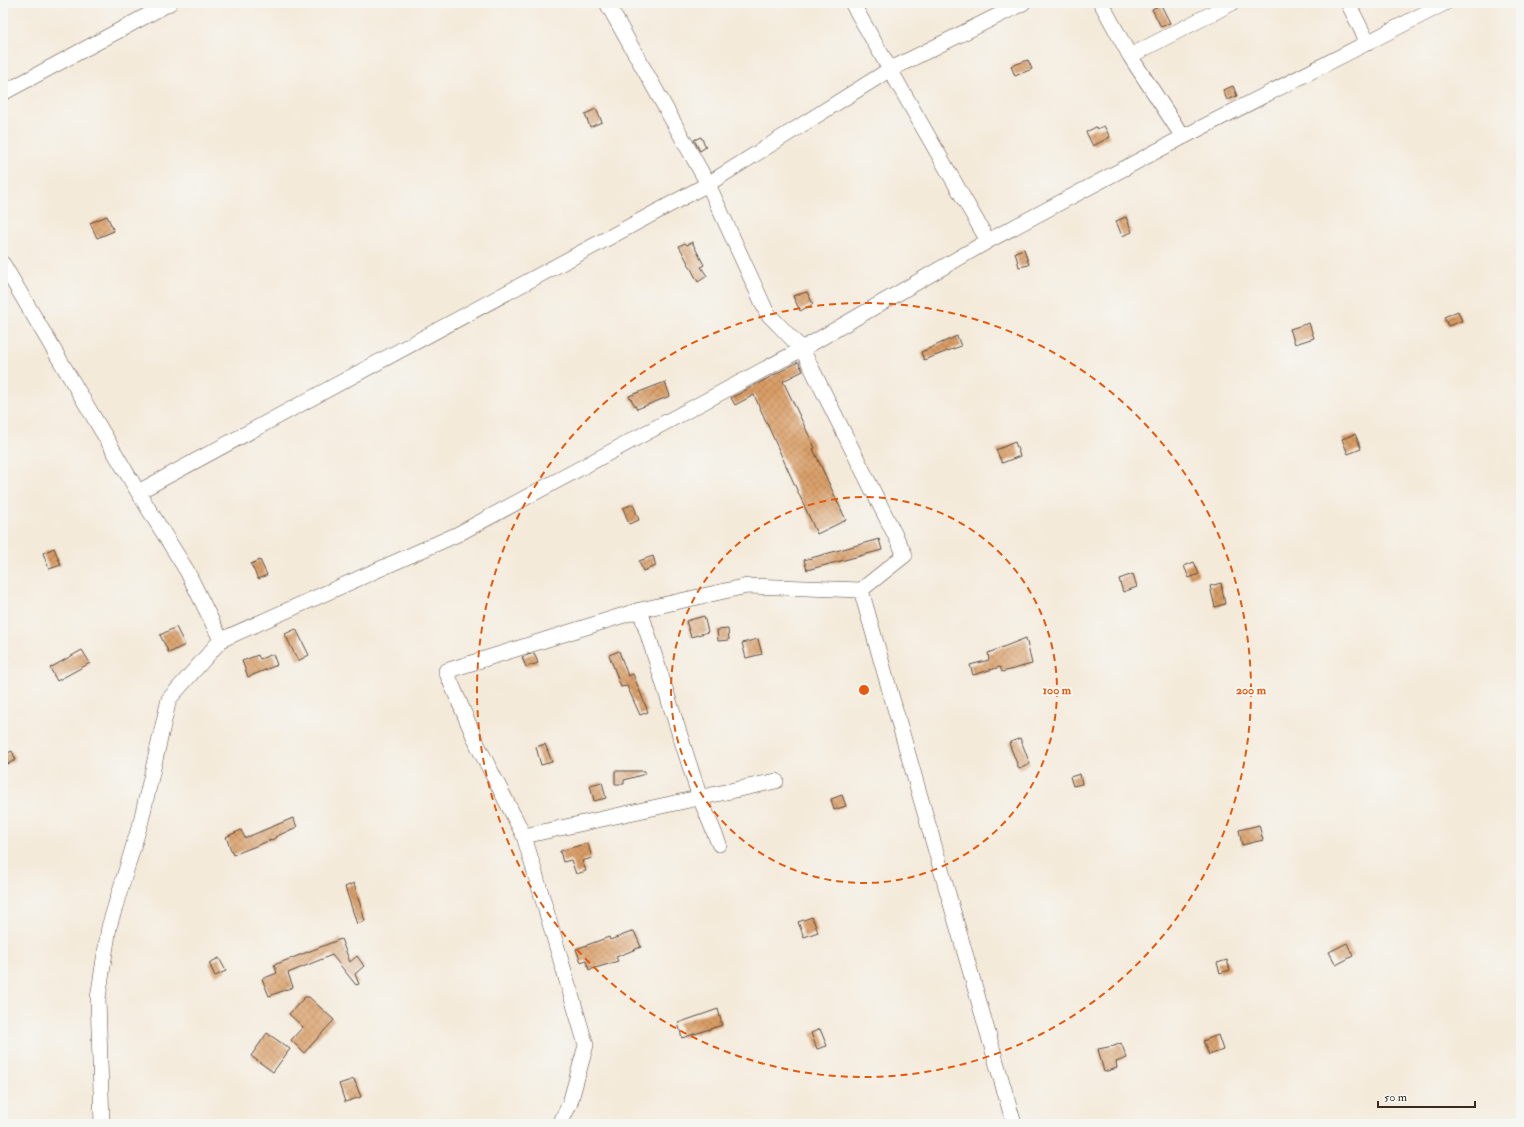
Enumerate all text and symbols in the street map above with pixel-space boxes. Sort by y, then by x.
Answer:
centre of rings [857,683,871,697]
text: 100 m [1043,683,1072,698]
text: 200 m [1236,683,1267,698]
scale bar [1378,1083,1475,1109]
text: 50 m [1384,1090,1408,1105]

